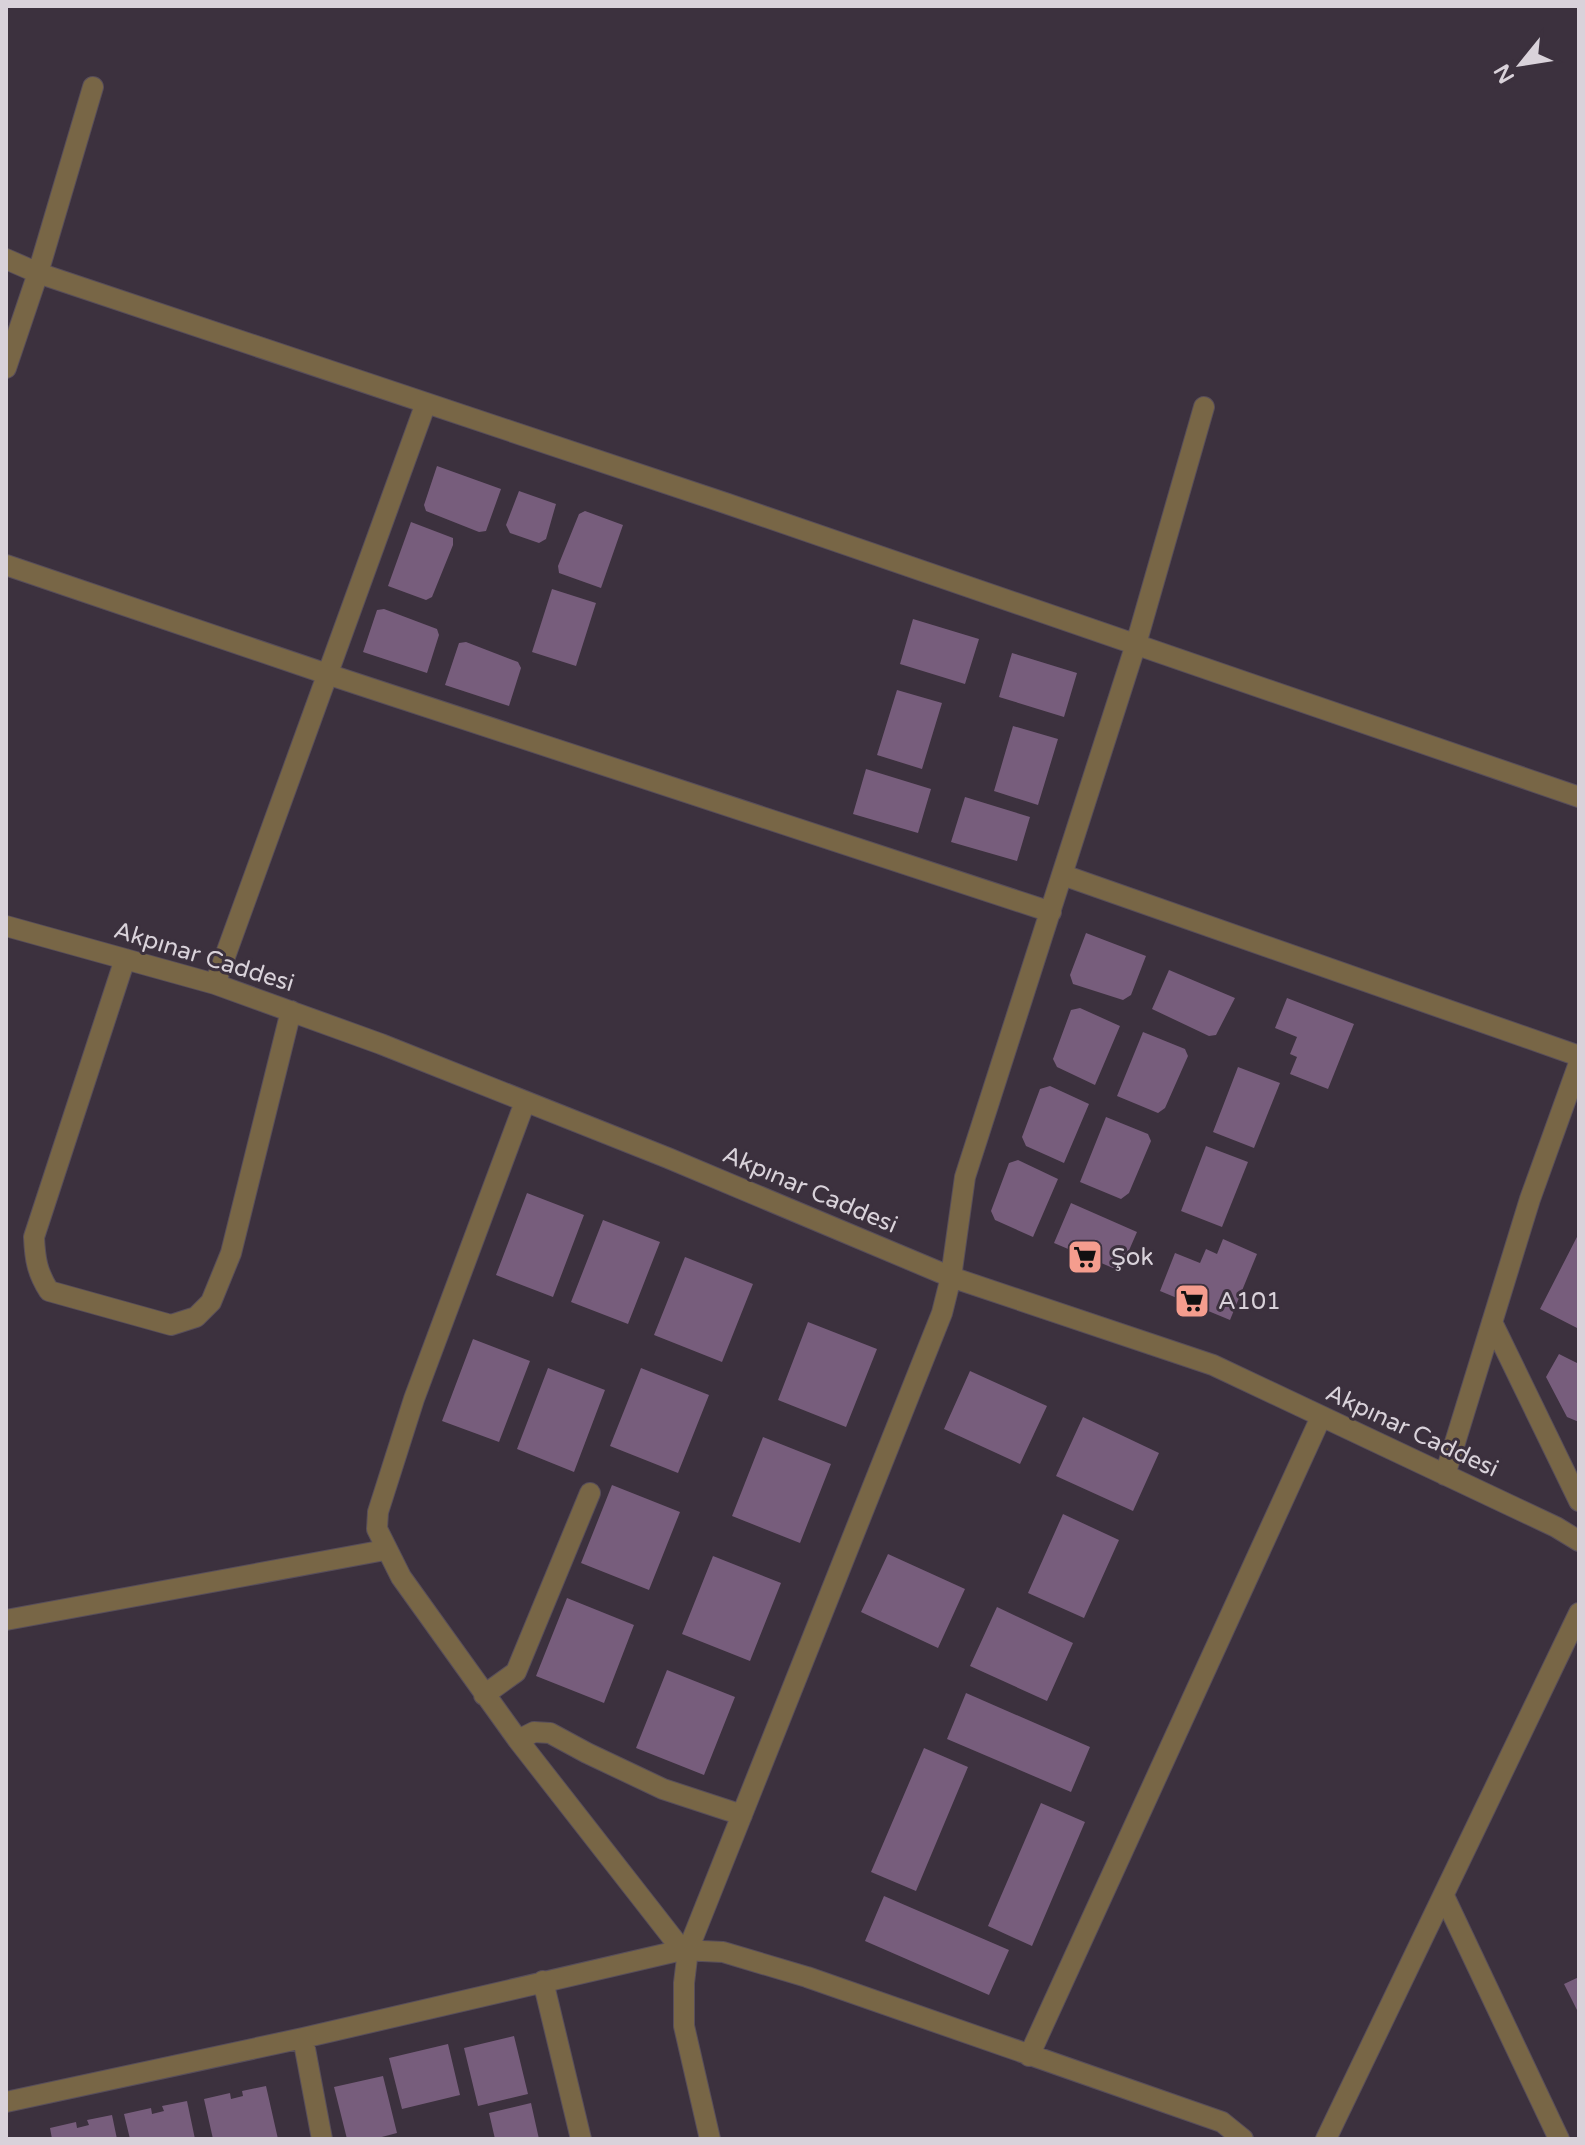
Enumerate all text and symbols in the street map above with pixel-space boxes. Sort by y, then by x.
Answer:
north arrow [1481,24,1561,104]
text: N [1489,59,1520,88]
street label: Akpınar Caddesi [110,916,298,998]
street label: Akpınar Caddesi [718,1140,902,1240]
supermarket icon: Şok [1066,1238,1104,1276]
place label: Şok [1111,1243,1153,1272]
supermarket icon: A101 [1173,1282,1211,1320]
place label: A101 [1218,1287,1281,1316]
street label: Akpınar Caddesi [1321,1378,1503,1484]

